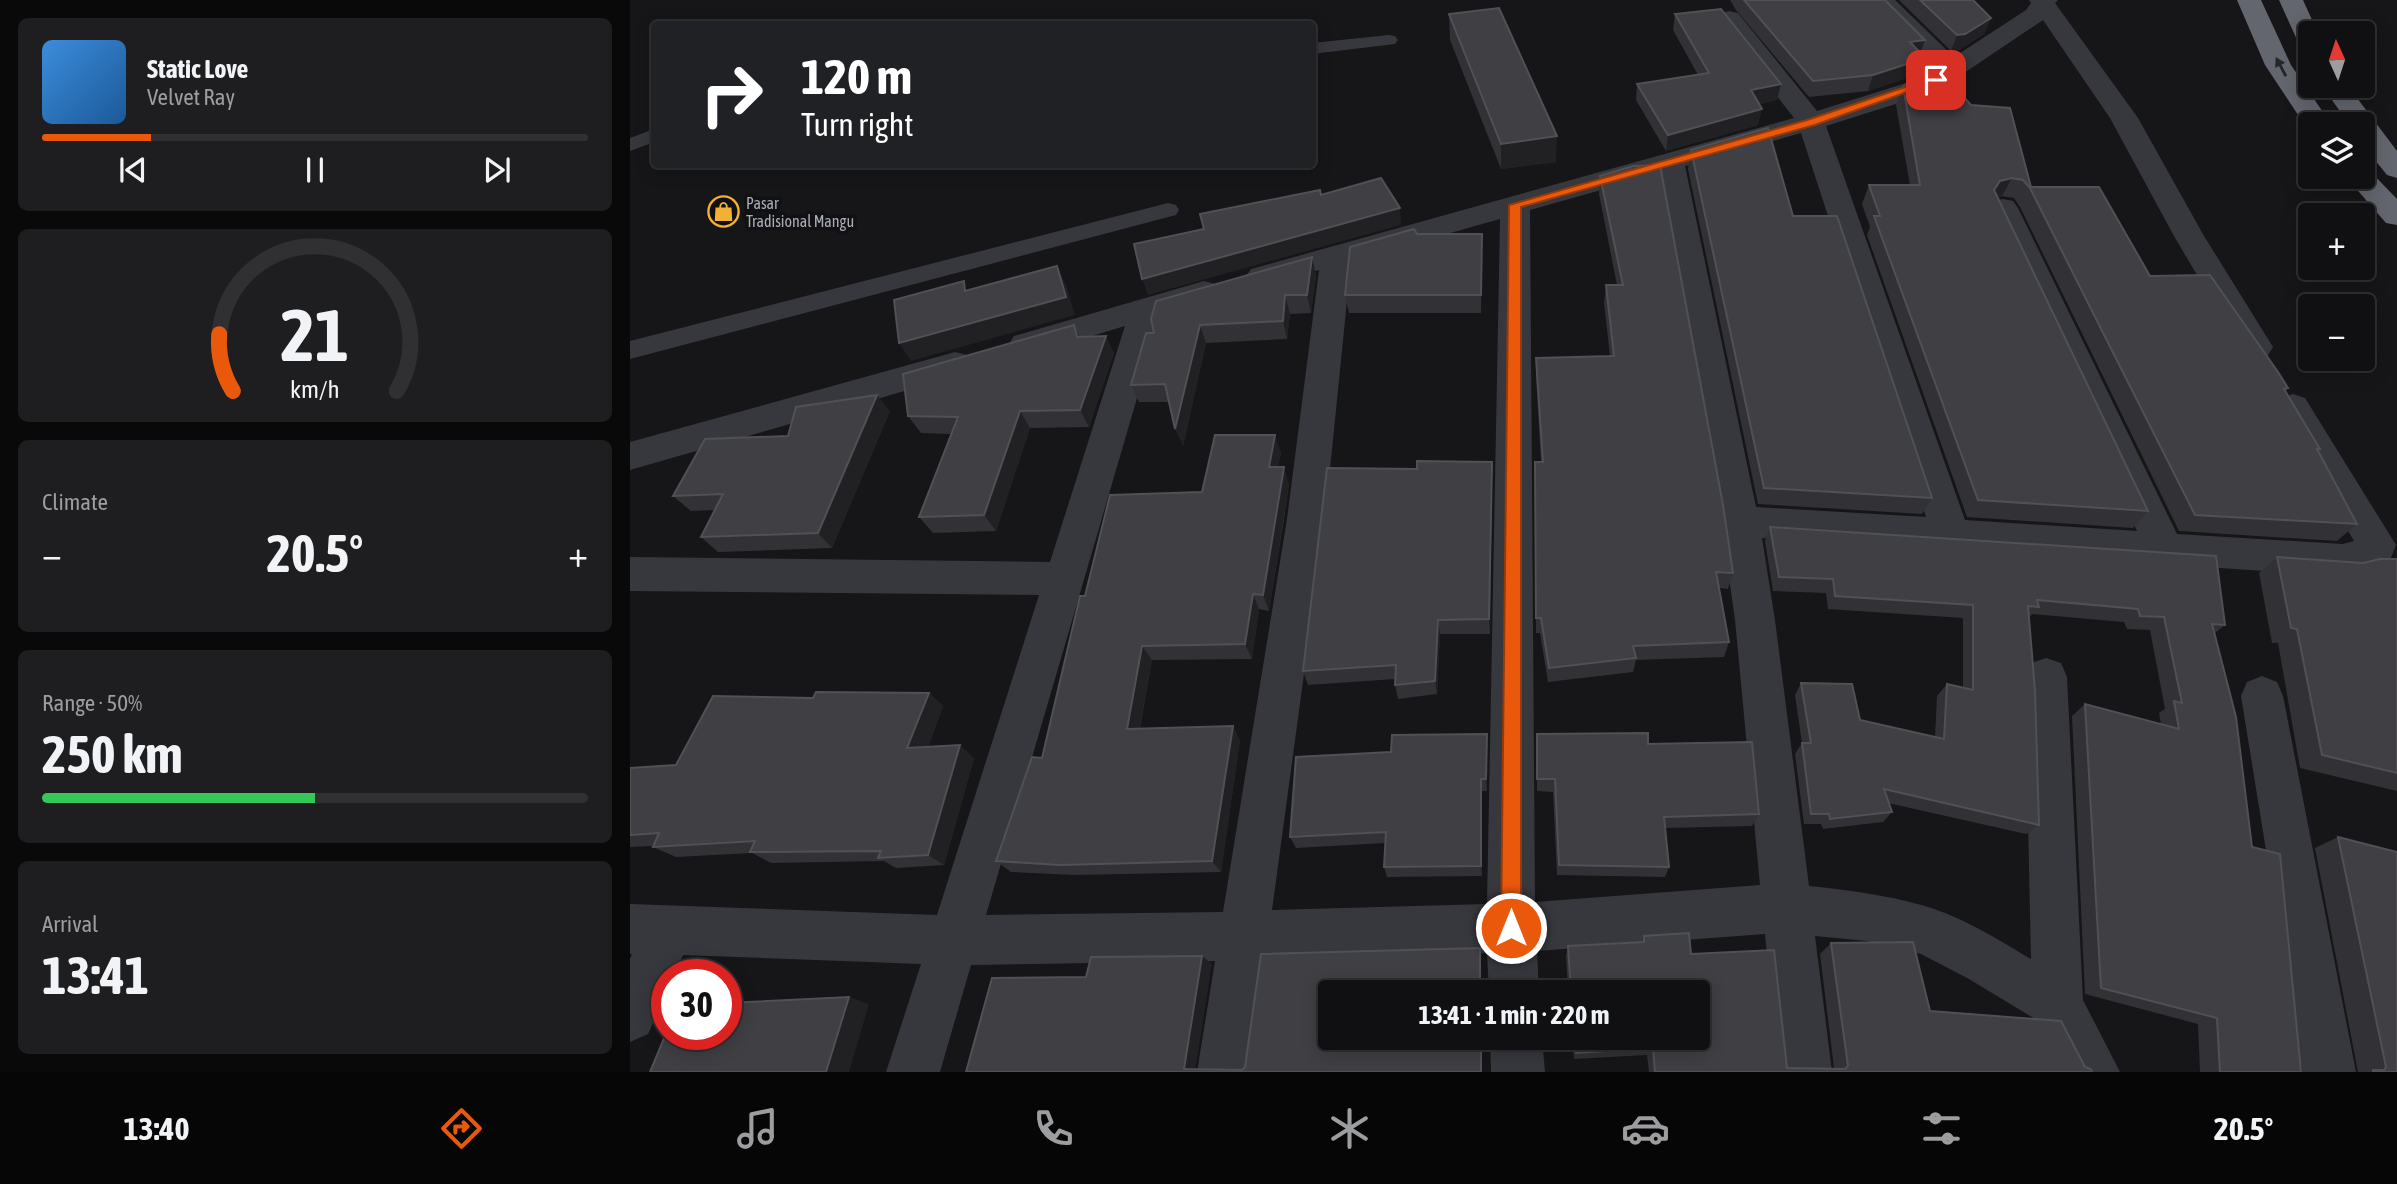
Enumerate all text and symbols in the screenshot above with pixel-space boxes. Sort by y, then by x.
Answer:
north arrow [2298,21,2375,98]
map controls [2298,21,2375,371]
text: 120 m [801,48,912,104]
icon: right [686,49,777,140]
pin [1906,50,1966,110]
text: Static Love [147,54,248,84]
one-way arrow [2275,57,2287,77]
icon: arrive [1917,61,1955,99]
text: Velvet Ray [147,84,235,110]
text: Turn right [801,106,914,143]
button: layers [2298,112,2375,189]
icon: previous [114,151,152,189]
icon: pause [296,151,334,189]
icon: next [478,151,516,189]
place label: Pasar Tradisional Mangu [746,194,854,231]
shop icon: Pasar Tradisional Mangu [706,195,740,229]
button: + [2298,203,2375,280]
text: 21 [281,294,349,377]
button: − [2298,294,2375,371]
text: km/h [290,375,340,403]
text: Climate [42,489,108,515]
text: 20.5° [267,523,363,583]
text: − [42,532,62,575]
text: + [568,532,588,575]
text: Range · 50% [42,690,142,716]
text: 250 km [42,724,183,784]
position arrow [1474,891,1548,965]
text: Arrival [42,911,98,937]
text: 13:41 [42,945,149,1005]
speed limit sign: 30 [651,959,742,1050]
text: 13:41 · 1 min · 220 m [1419,1000,1609,1030]
icon: directions [437,1104,486,1153]
icon: music [733,1104,782,1153]
icon: phone [1029,1104,1078,1153]
icon: climate [1325,1104,1374,1153]
icon: car [1621,1104,1670,1153]
icon: filters [1917,1104,1966,1153]
text: 13:40 [124,1110,189,1147]
text: 20.5° [2214,1110,2273,1147]

